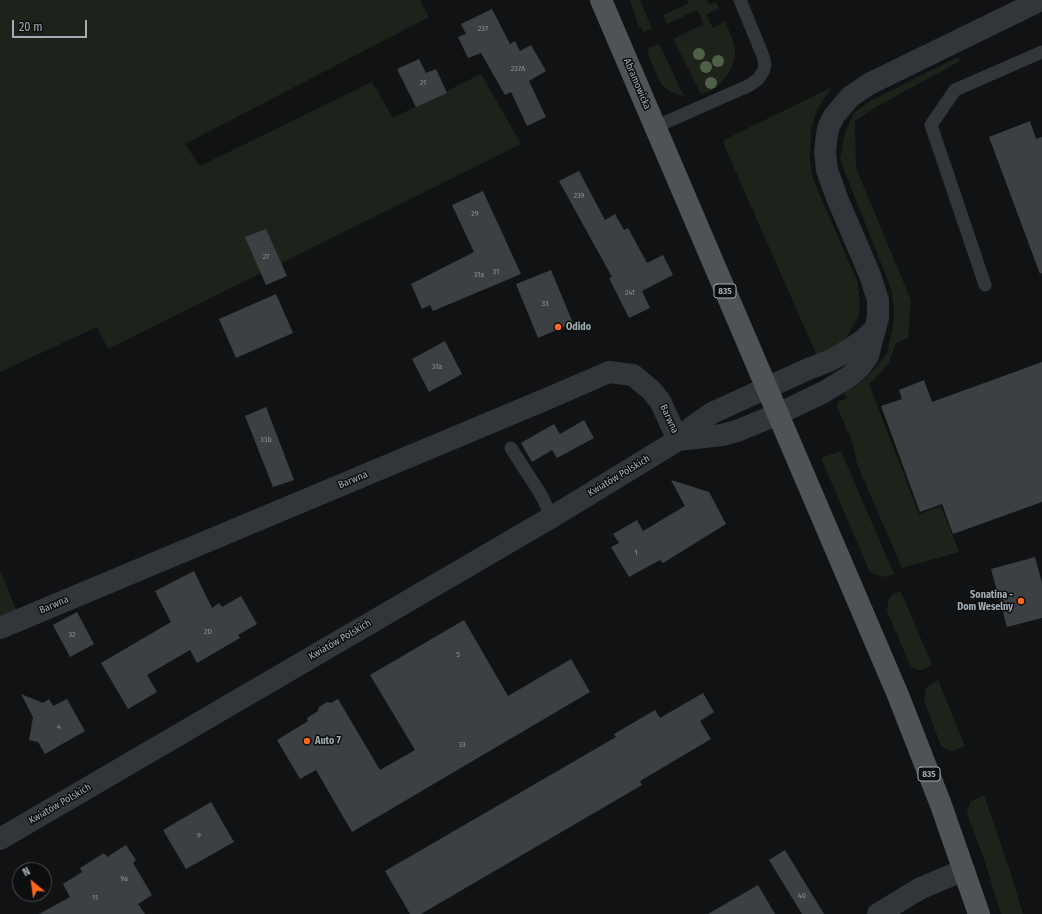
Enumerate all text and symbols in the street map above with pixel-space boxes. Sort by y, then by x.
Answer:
scale bar [14,12,89,38]
text: 20 m [19,20,43,34]
house number: 237 [478,24,488,34]
street label: Abramowicka [621,57,653,111]
house number: 237A [511,64,525,74]
house number: 21 [420,78,426,88]
house number: 239 [574,191,584,201]
house number: 29 [471,209,479,219]
house number: 27 [263,252,269,262]
house number: 31 [493,267,499,277]
house number: 31a [474,270,484,280]
road number: 835 [714,284,736,298]
house number: 241 [625,288,635,298]
house number: 33 [541,299,549,309]
place label: Odido [566,321,591,333]
marker: Odido [553,322,563,332]
house number: 37a [432,362,442,372]
street label: Barwna [657,403,681,435]
house number: 33b [260,435,272,445]
street label: Kwiatów Polskich [586,453,652,499]
street label: Barwna [337,469,369,491]
house number: 1 [634,548,638,558]
place label: Sonatina - Dom Weselny [957,589,1013,612]
street label: Barwna [38,594,70,616]
marker: Sonatina - Dom Weselny [1016,596,1026,606]
street label: Kwiatów Polskich [307,617,373,663]
house number: 2D [204,627,212,637]
house number: 32 [68,630,76,640]
house number: 5 [456,650,460,660]
house number: 4 [57,722,61,732]
place label: Auto 7 [315,735,341,747]
marker: Auto 7 [302,736,312,746]
house number: 33 [458,740,466,750]
road number: 835 [918,767,940,781]
street label: Kwiatów Polskich [27,781,93,827]
house number: 9 [197,831,201,841]
north arrow [12,862,52,902]
text: N [20,865,32,879]
house number: 9a [120,874,128,884]
house number: 40 [798,891,806,901]
house number: 11 [92,893,98,903]

